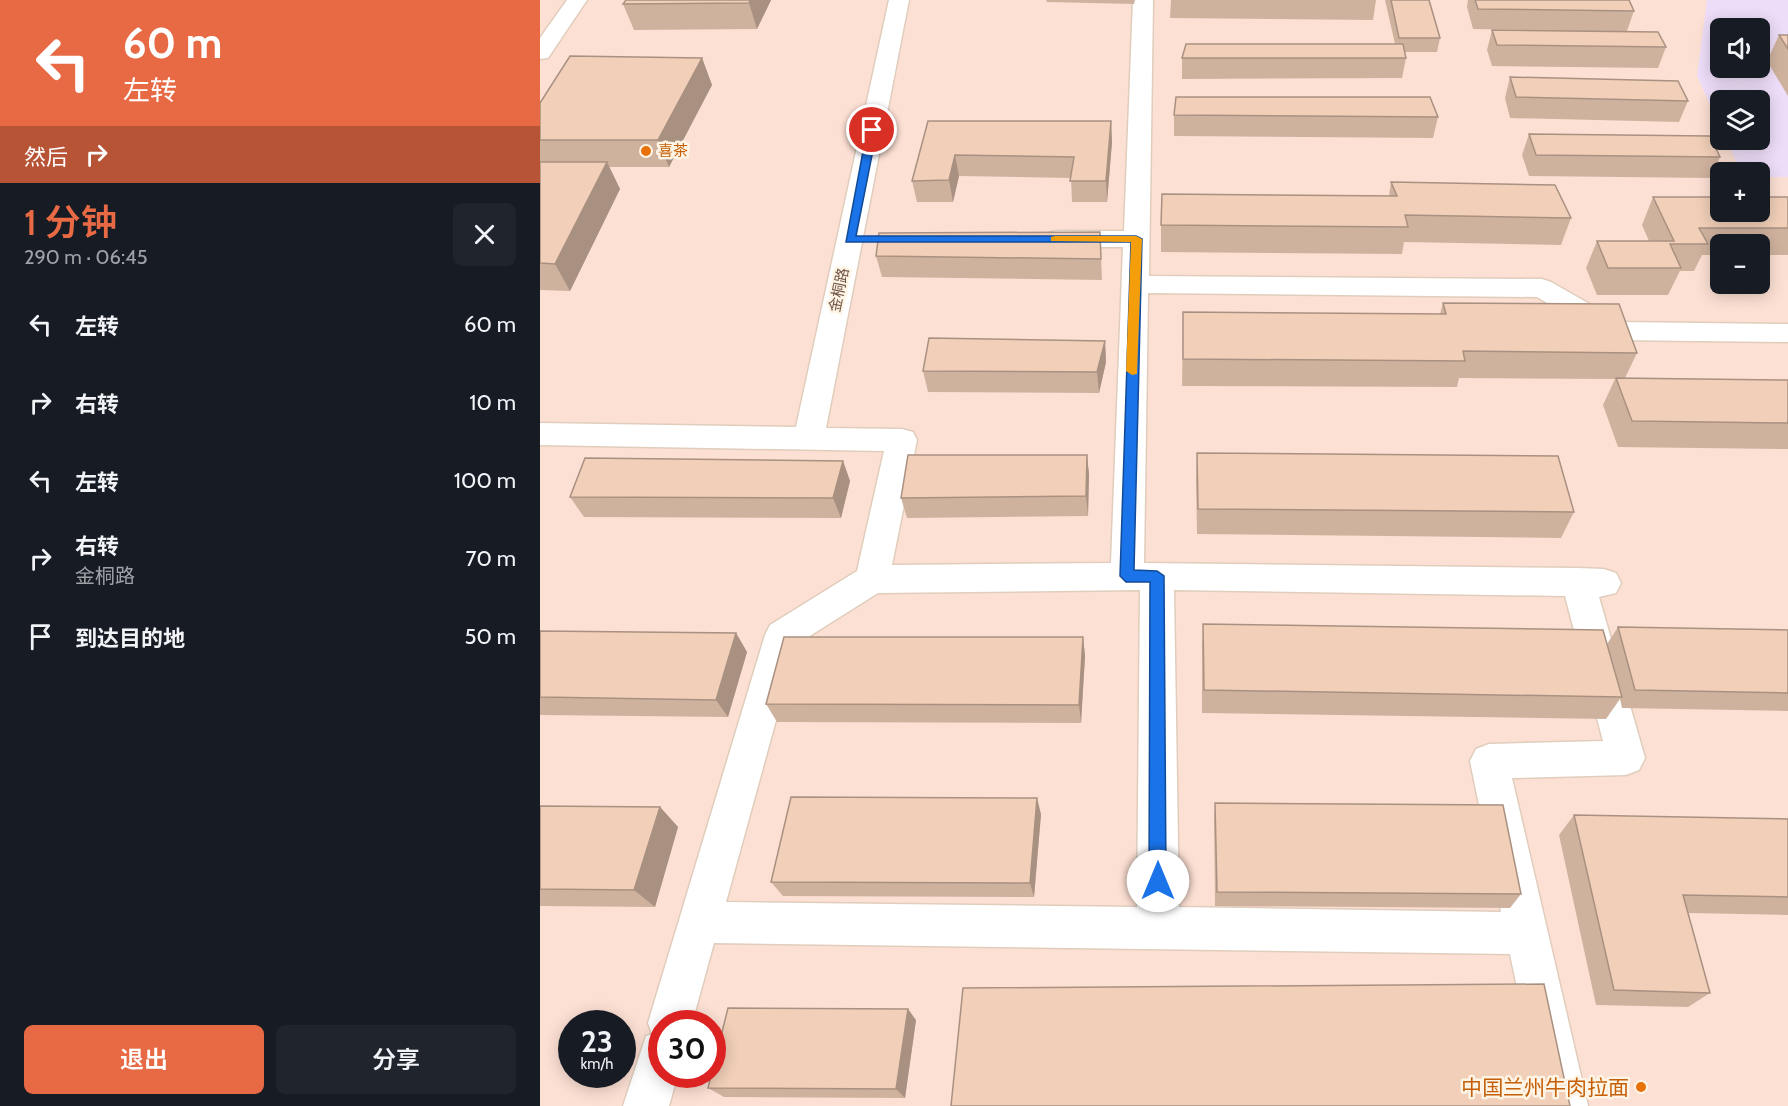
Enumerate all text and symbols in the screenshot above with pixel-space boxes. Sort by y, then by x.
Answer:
text: 60 m [123,17,222,69]
map controls [1710,18,1770,294]
button: sound [1710,18,1770,78]
icon: left [24,24,102,102]
text: 左转 [123,74,177,107]
button: layers [1710,90,1770,150]
pin [846,104,897,155]
icon: arrive [855,113,888,146]
icon: right [80,138,113,171]
place label: 喜茶 [658,142,688,160]
text: 然后 [24,144,68,171]
marker: 喜茶 [639,144,653,158]
button: + [1710,162,1770,222]
text: 1 分钟 [24,200,117,244]
button: close [453,203,516,266]
button: − [1710,234,1770,294]
text: 290 m · 06:45 [24,245,147,269]
street label: 金桐路 [826,266,852,314]
icon: left [24,308,57,341]
text: 60 m [464,311,516,338]
text: 左转 [75,313,119,340]
icon: right [24,386,57,419]
text: 10 m [469,389,516,416]
text: 右转 [75,391,119,418]
icon: left [24,464,57,497]
text: 100 m [454,467,516,494]
text: 左转 [75,469,119,496]
text: 右转 [75,533,119,560]
icon: right [24,542,57,575]
text: 70 m [466,545,516,572]
text: 金桐路 [75,564,135,588]
icon: arrive [24,620,57,653]
text: 50 m [464,623,516,650]
text: 到达目的地 [75,625,185,652]
position arrow [1126,849,1190,913]
speed limit sign: 30 [648,1010,726,1088]
text: 23 [581,1023,613,1060]
button: 退出 [24,1025,264,1094]
button: 分享 [276,1025,516,1094]
text: km/h [581,1055,613,1073]
place label: 中国兰州牛肉拉面 [1461,1075,1629,1100]
marker: 中国兰州牛肉拉面 [1634,1080,1648,1094]

